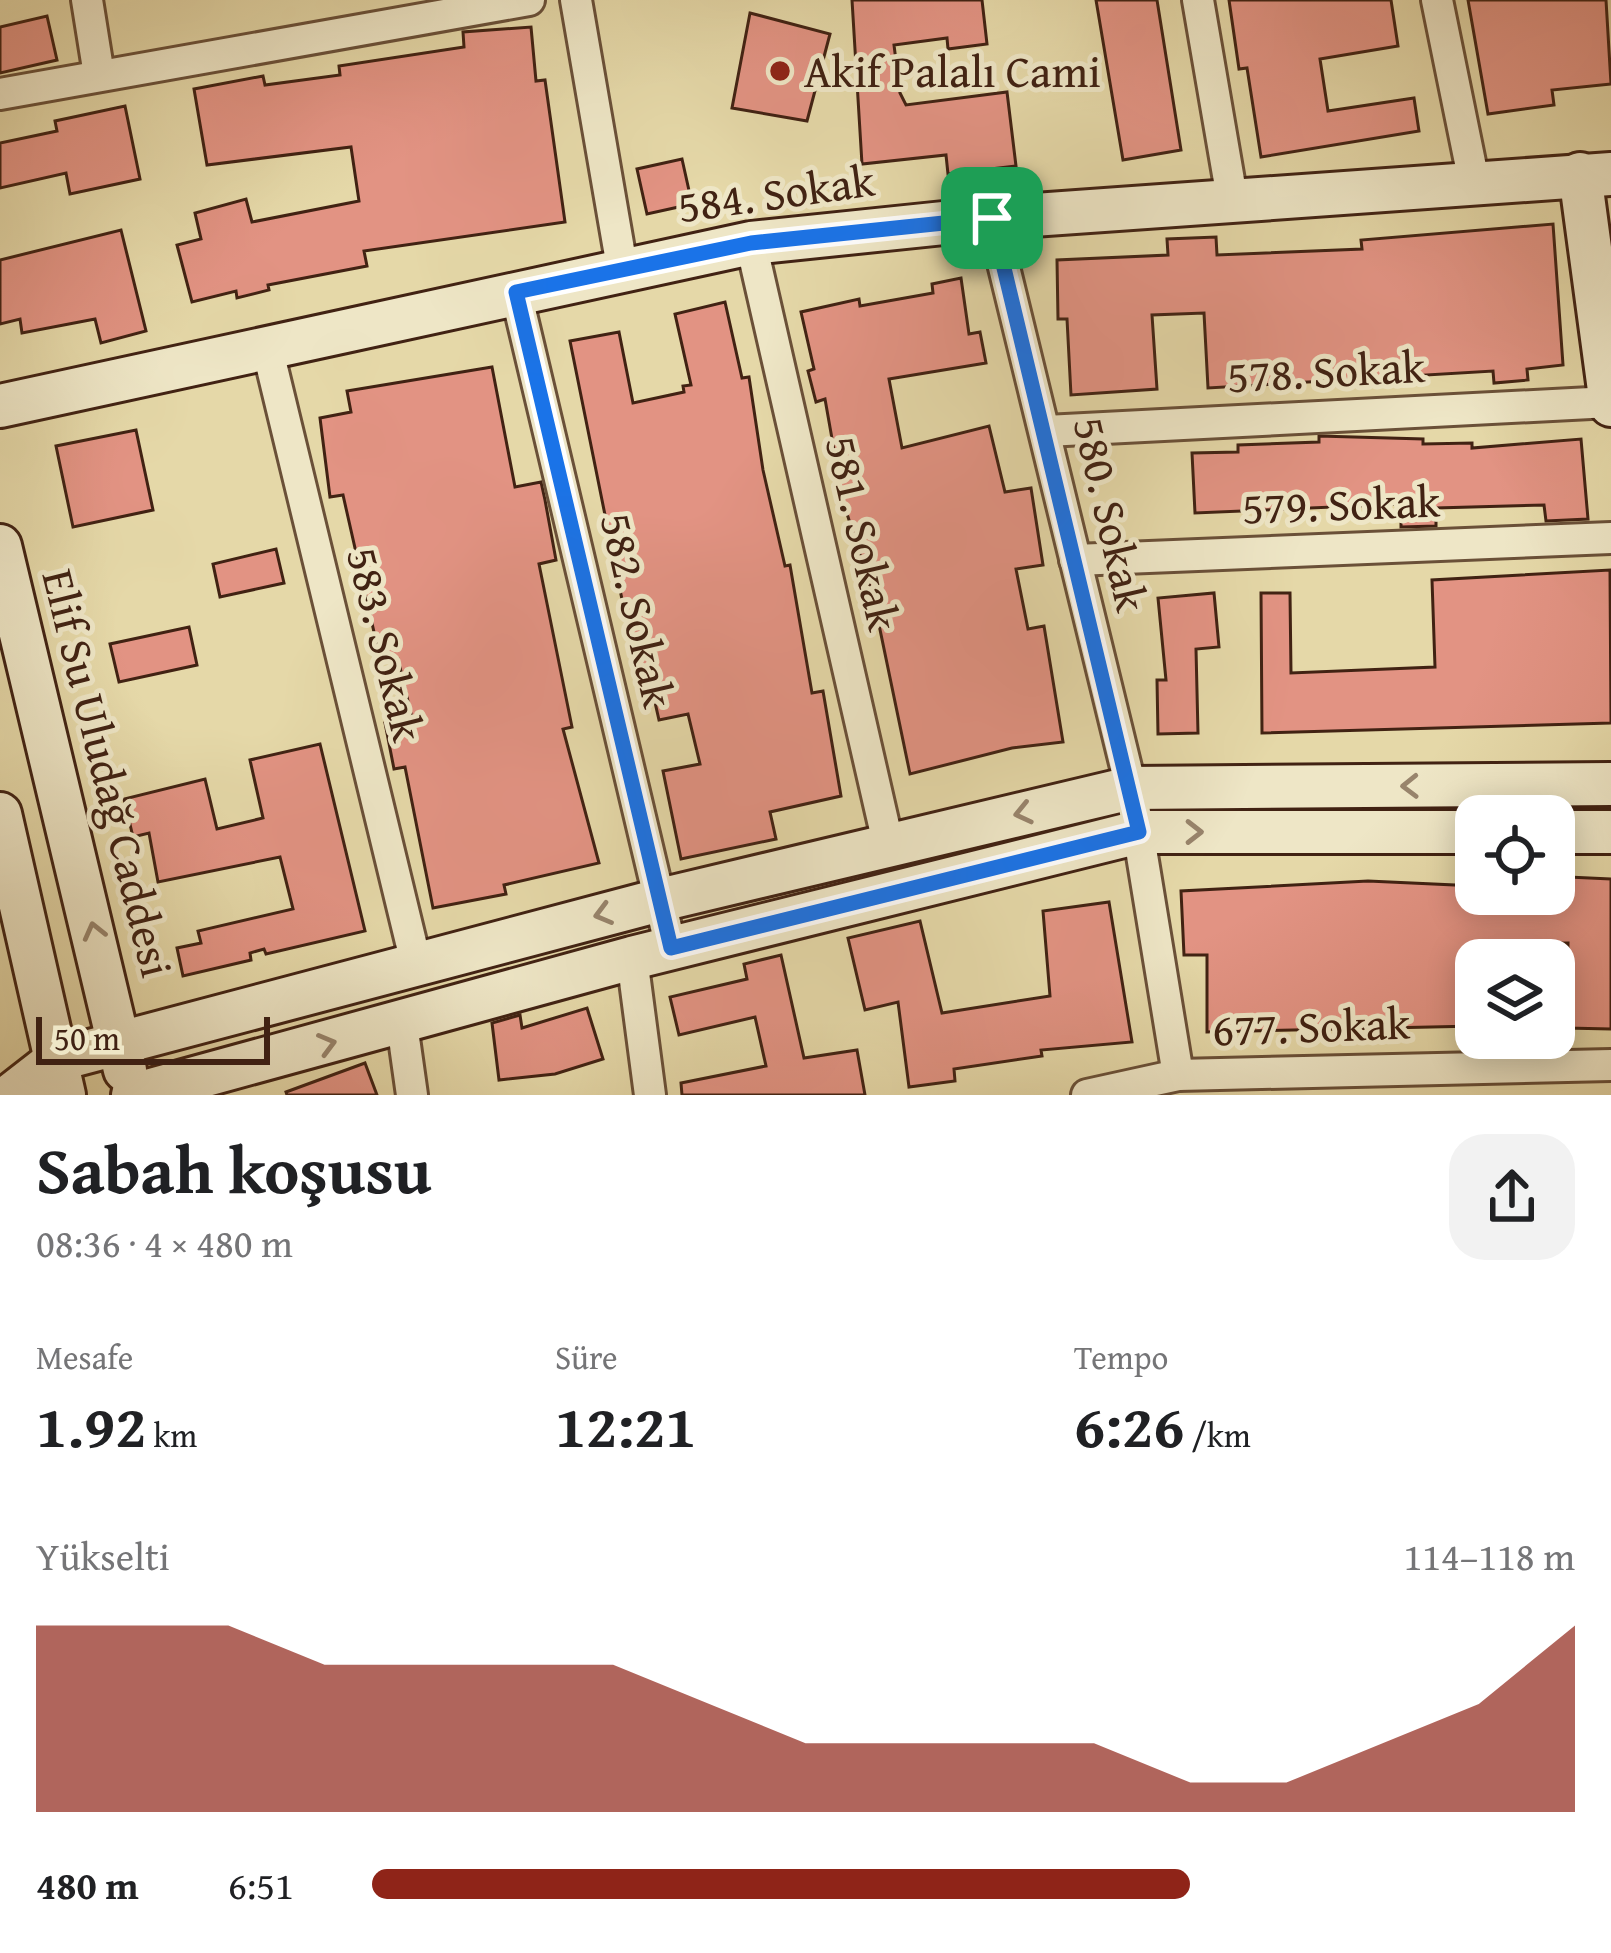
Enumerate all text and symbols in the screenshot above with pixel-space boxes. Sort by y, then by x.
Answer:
place label: Akif Palalı Cami [804,38,1101,103]
marker: Akif Palalı Cami [767,58,793,84]
street label: 584. Sokak [674,147,879,238]
pin [941,167,1043,269]
icon: arrive [959,185,1025,251]
street label: 578. Sokak [1226,333,1427,408]
street label: 580. Sokak [1058,410,1165,618]
street label: 581. Sokak [810,429,917,637]
street label: 579. Sokak [1241,468,1441,539]
street label: 582. Sokak [585,506,692,714]
street label: 583. Sokak [331,540,442,748]
street label: Elif Su Uludağ Caddesi [26,562,191,984]
one-way arrow [1400,772,1419,798]
map controls [1455,795,1575,1059]
button: locate [1455,795,1575,915]
one-way arrow [1013,799,1033,824]
one-way arrow [1186,819,1204,845]
one-way arrow [593,900,614,925]
one-way arrow [83,921,108,941]
button: layers [1455,939,1575,1059]
street label: 677. Sokak [1211,990,1411,1061]
scale bar [36,1011,270,1064]
text: 50 m [54,1014,120,1062]
one-way arrow [317,1033,337,1058]
text: Sabah koşusu [36,1120,432,1217]
button: share [1449,1134,1575,1260]
text: 08:36 · 4 × 480 m [36,1214,293,1271]
text: Mesafe [36,1333,133,1381]
text: Süre [555,1333,618,1381]
text: Tempo [1074,1333,1168,1381]
text: 1.92 [36,1381,146,1469]
text: 12:21 [555,1381,696,1469]
text: 6:26 [1074,1381,1184,1469]
text: km [146,1411,197,1459]
text: /km [1184,1411,1251,1459]
text: Yükselti [36,1527,170,1584]
text: 114–118 m [1403,1527,1575,1584]
text: 480 m [36,1856,139,1913]
text: 6:51 [228,1856,294,1913]

